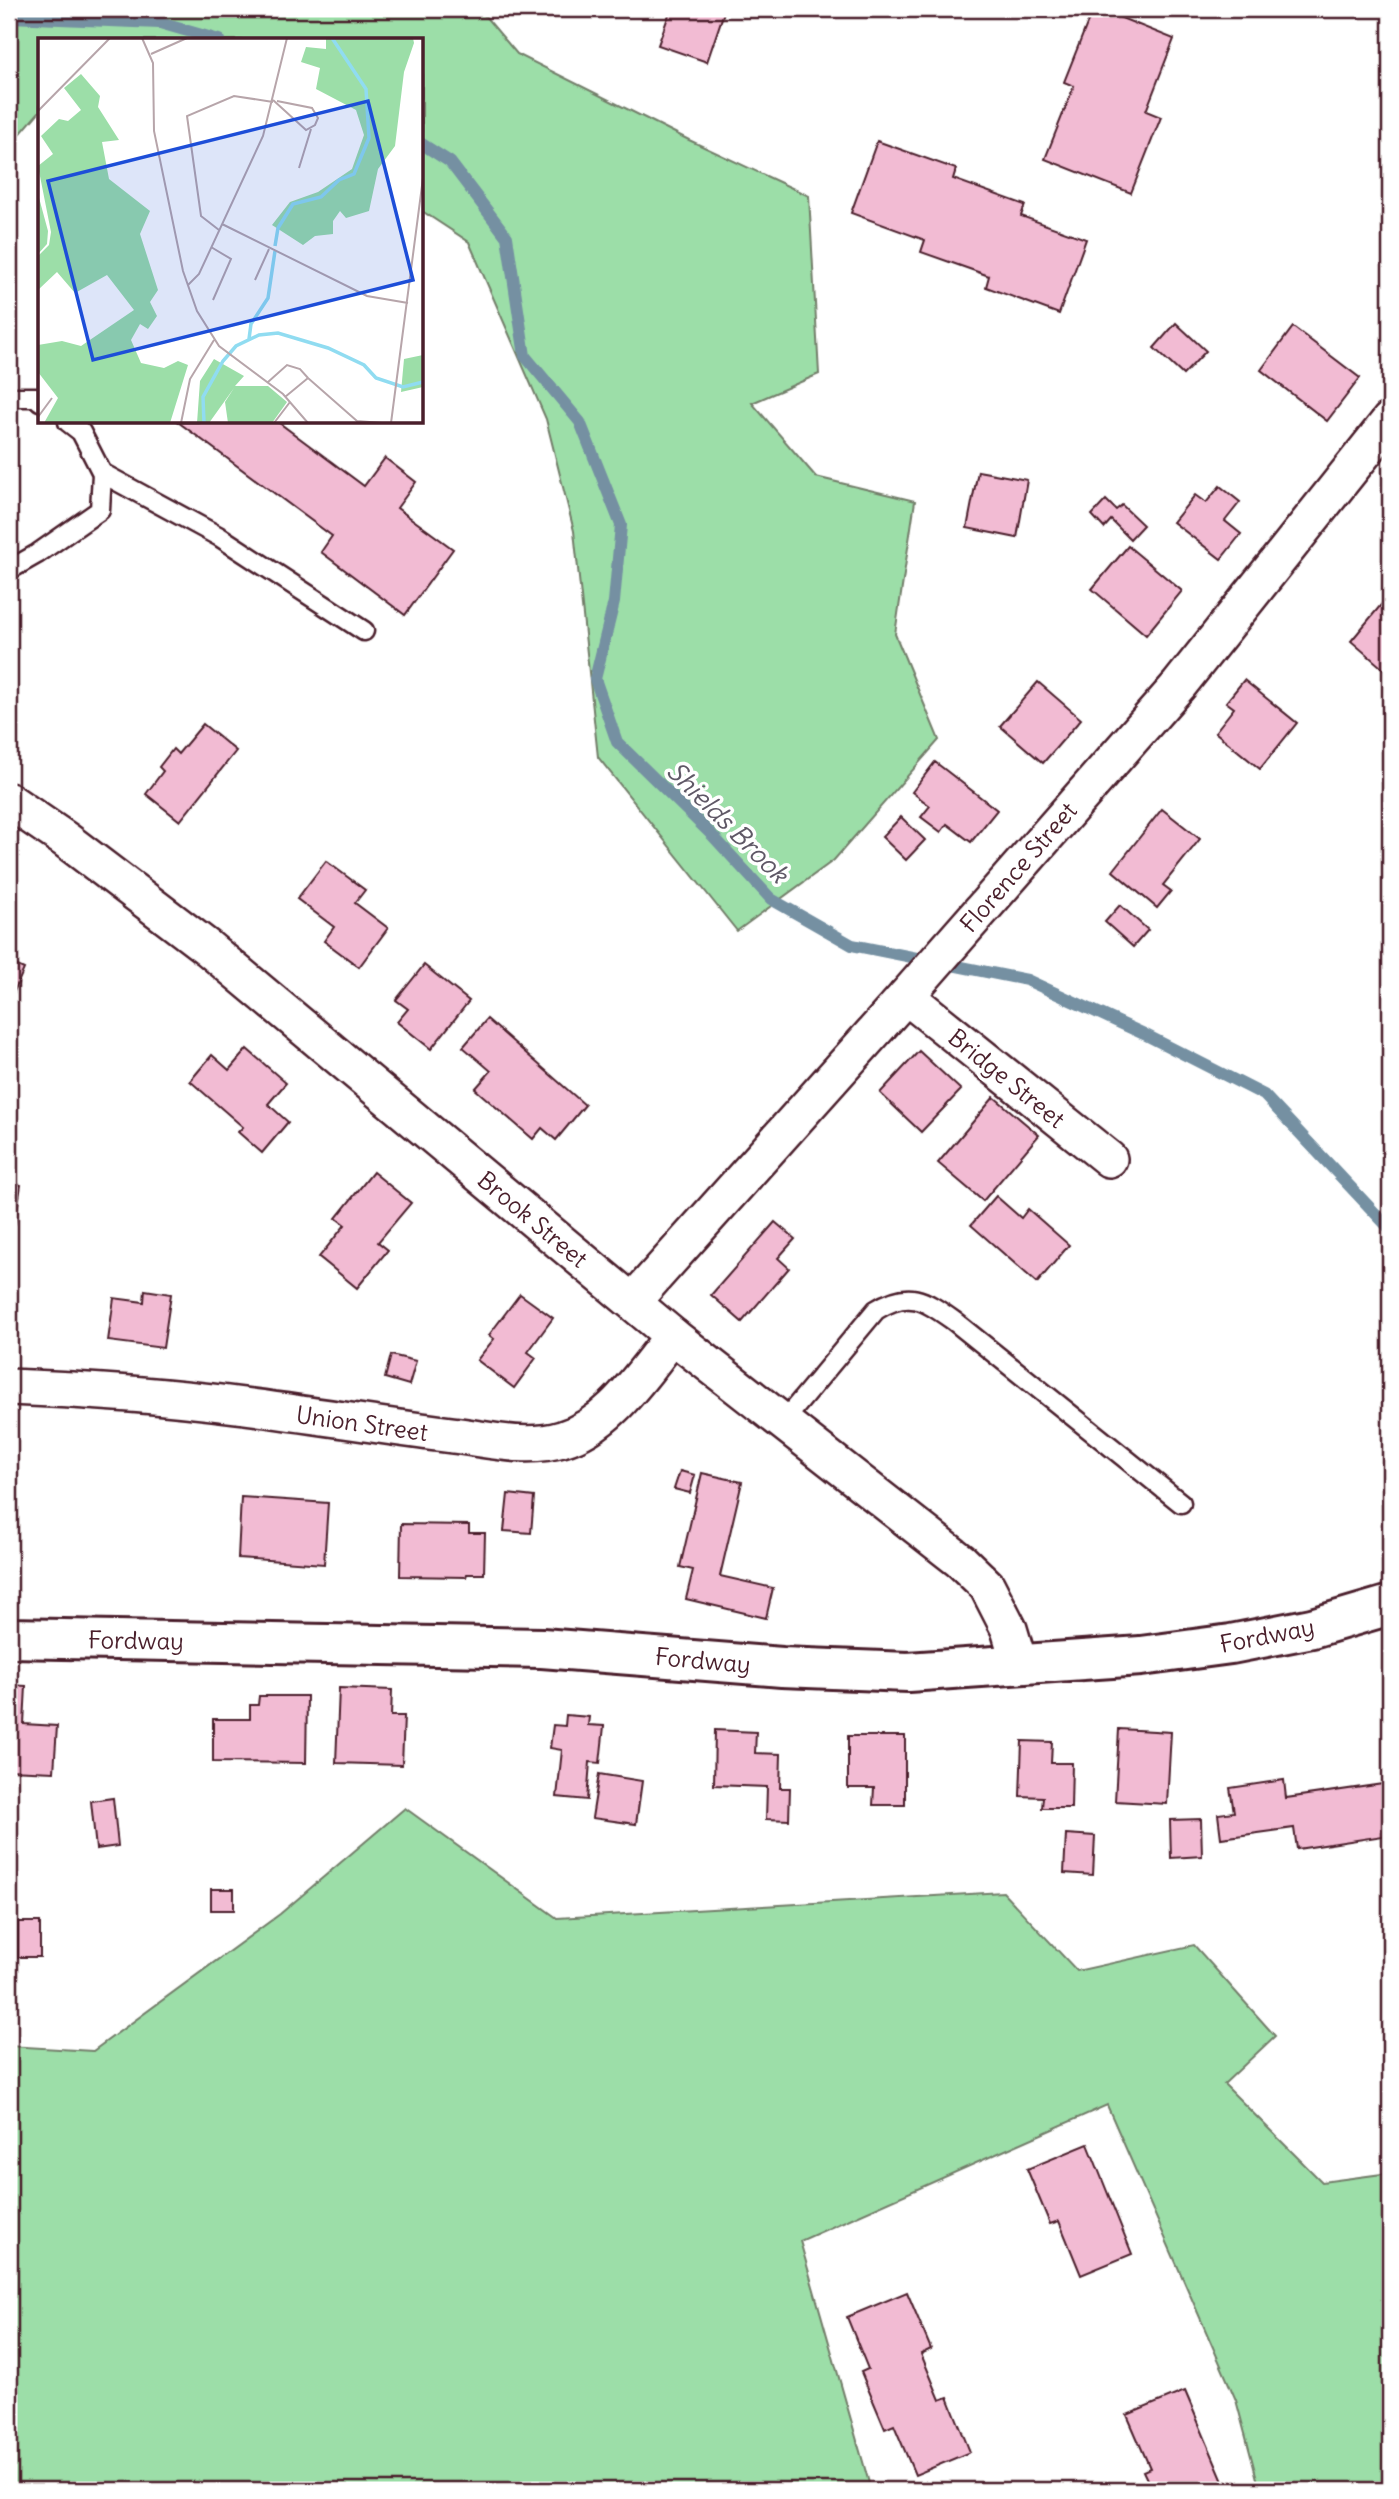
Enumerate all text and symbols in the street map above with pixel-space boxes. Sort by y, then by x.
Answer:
inset map [38,38,424,424]
water label: Shields Brook [660,754,797,891]
street label: Florence Street [953,796,1083,938]
street label: Bridge Street [943,1022,1071,1134]
street label: Brook Street [472,1164,594,1274]
street label: Union Street [294,1399,430,1447]
street label: Fordway [1217,1611,1317,1659]
street label: Fordway [88,1624,184,1656]
street label: Fordway [654,1641,752,1679]

